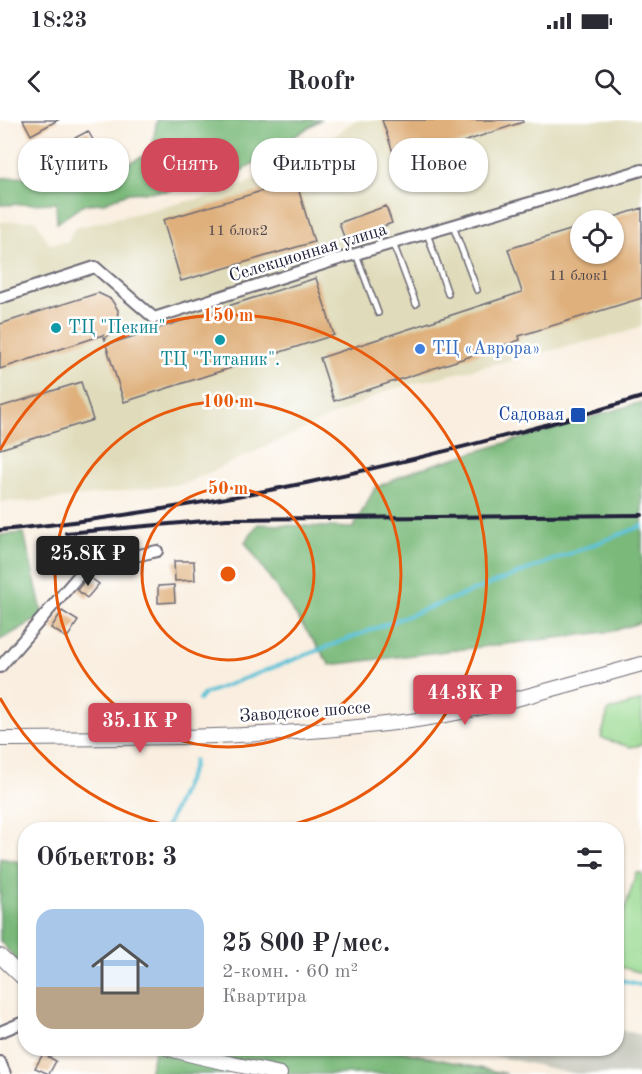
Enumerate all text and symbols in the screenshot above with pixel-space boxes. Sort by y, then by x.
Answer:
text: 18:23 [30,10,87,32]
icon: back [18,65,51,98]
icon: search [591,65,624,98]
text: Roofr [287,68,355,95]
chip: Купить [18,138,129,192]
chip: Снять [141,138,239,192]
chip: Фильтры [251,138,377,192]
chip: Новое [389,138,488,192]
map controls [570,210,624,264]
button: locate [570,210,624,264]
street label: Селекционная улица [227,220,389,286]
house number: 11 блок2 [208,224,268,239]
house number: 11 блок1 [549,269,609,284]
text: 150 m [203,307,253,325]
place label: ТЦ "Пекин" [68,319,166,337]
marker: ТЦ "Пекин" [49,321,63,335]
marker: ТЦ "Титаник". [213,333,227,347]
place label: ТЦ «Аврора» [432,340,540,358]
marker: ТЦ «Аврора» [413,342,427,356]
place label: ТЦ "Титаник". [160,351,280,369]
text: 100 m [203,393,253,411]
place label: Садовая [498,406,564,424]
marker: Садовая [569,406,587,424]
text: 50 m [208,480,248,498]
pin: 25.8K ₽ [33,536,143,587]
text: 25.8K ₽ [50,545,126,565]
centre of rings [218,564,238,584]
pin: 44.3K ₽ [410,675,520,726]
text: 44.3K ₽ [427,684,503,704]
street label: Заводское шоссе [239,698,371,726]
pin: 35.1K ₽ [85,703,195,754]
text: 35.1K ₽ [102,712,178,732]
icon: filters [573,842,606,875]
text: Объектов: 3 [36,845,177,871]
text: 25 800 ₽/мес. [222,931,390,957]
icon: home [84,933,156,1005]
text: 2-комн. · 60 m² [222,962,358,982]
text: Квартира [222,987,307,1007]

